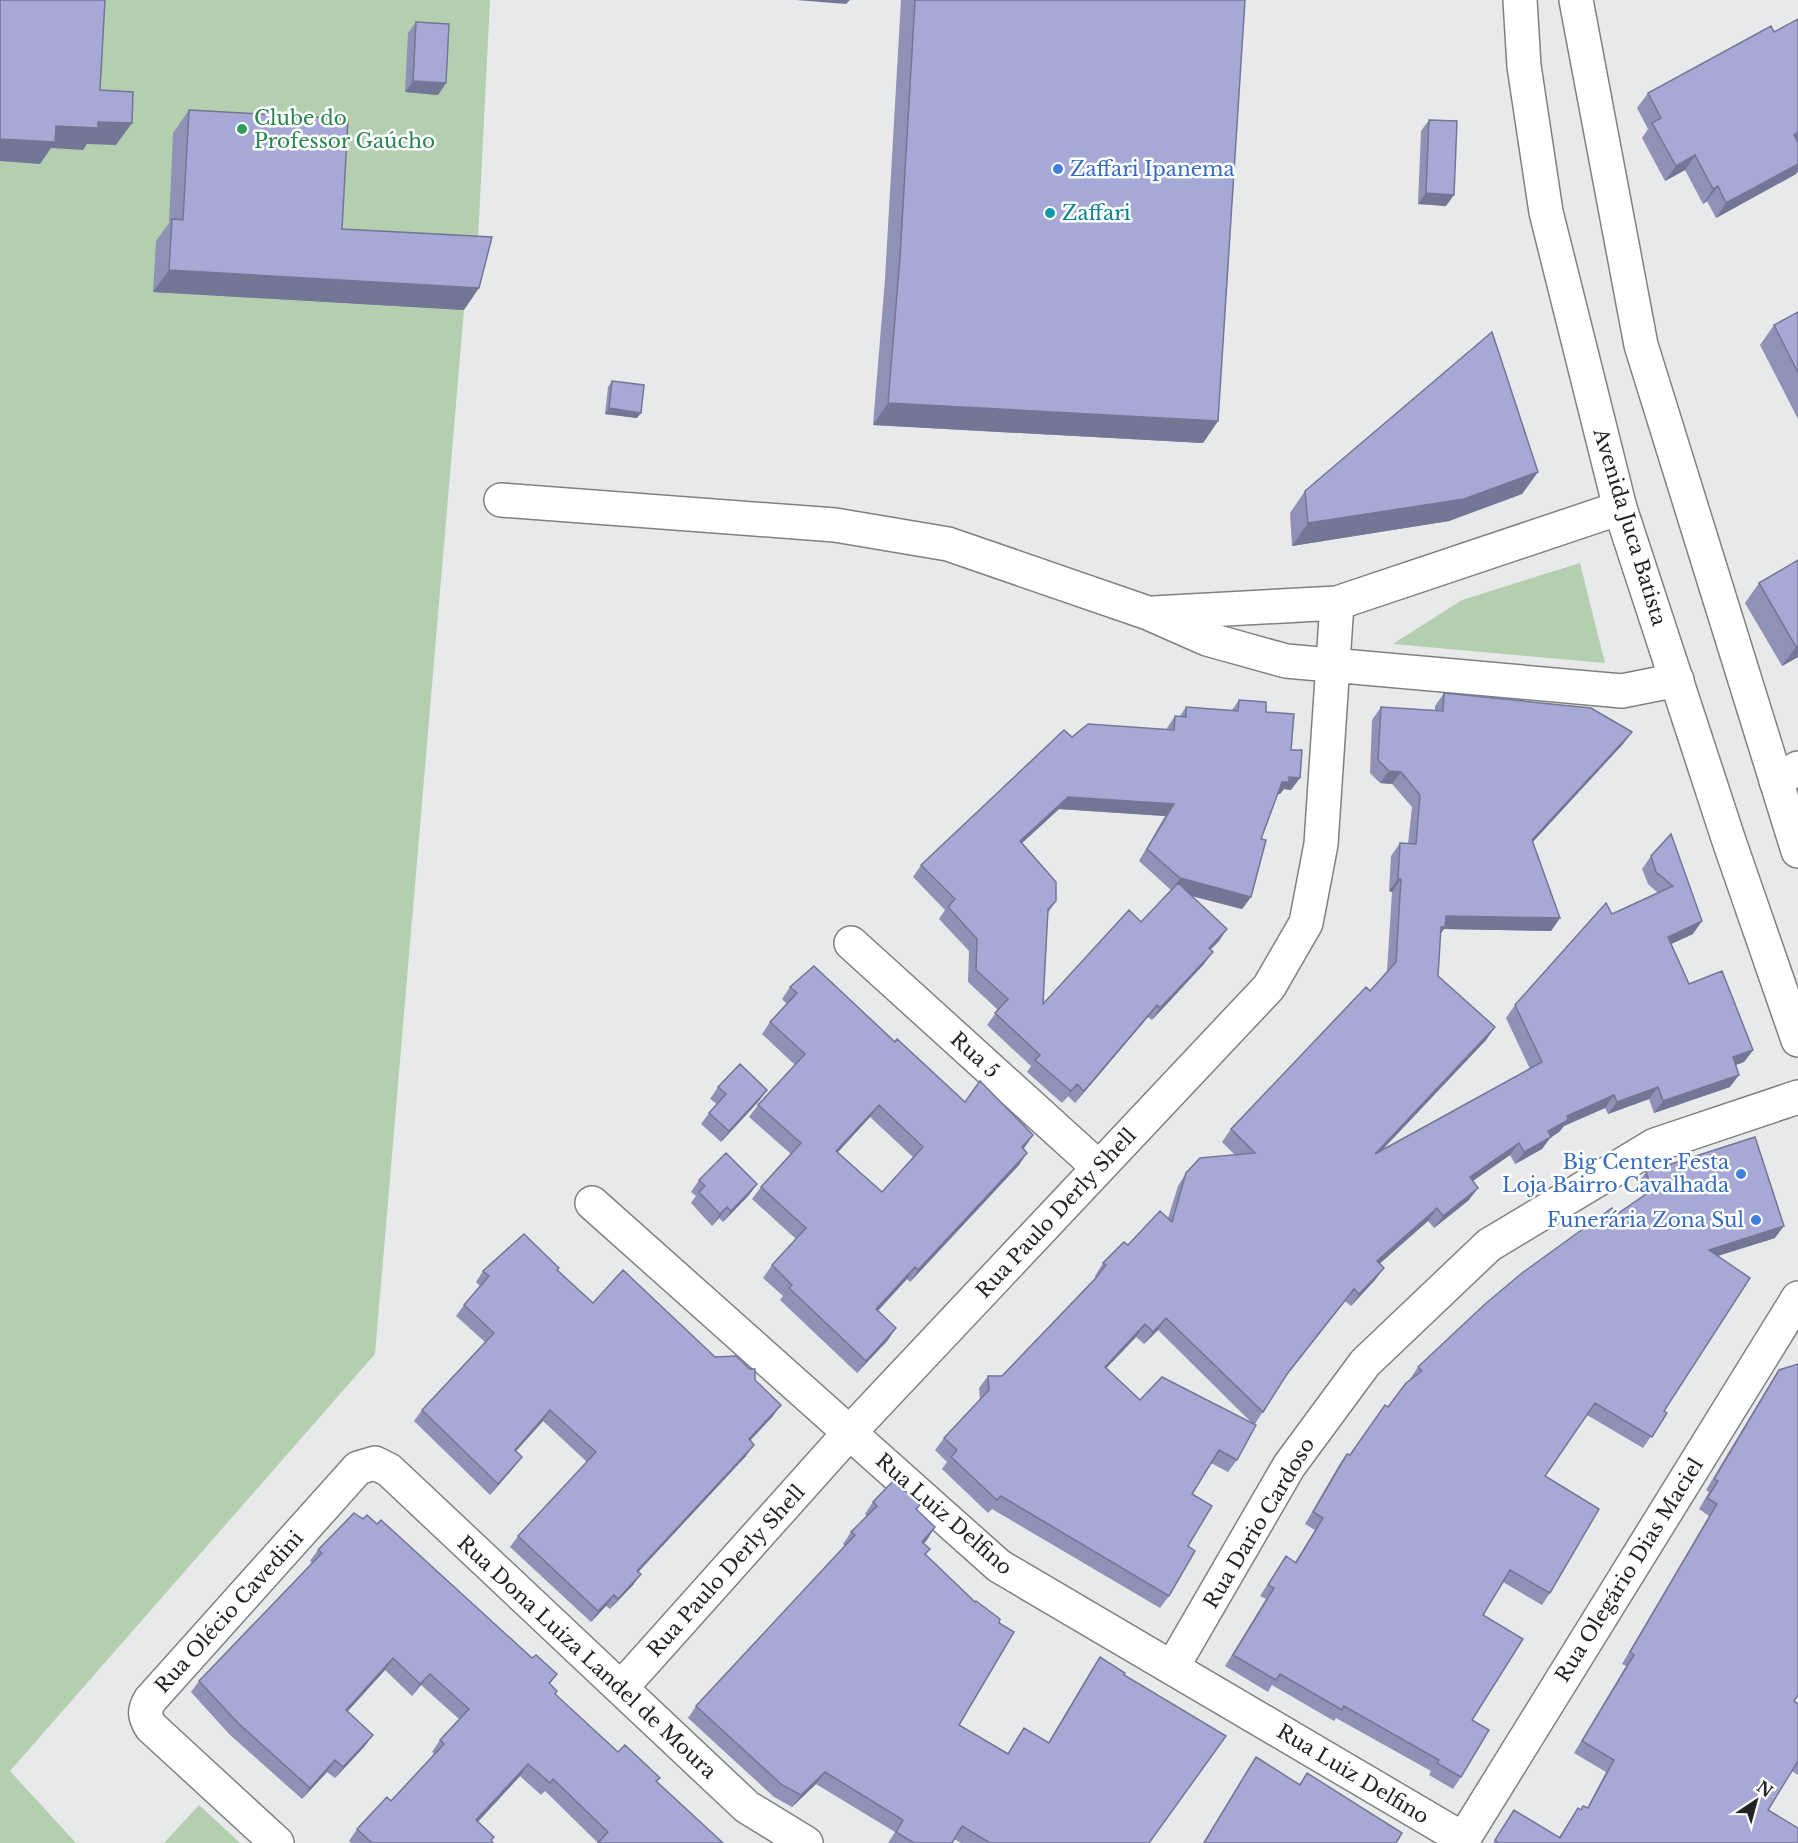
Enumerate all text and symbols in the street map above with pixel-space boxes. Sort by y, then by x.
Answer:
place label: Clube do Professor Gaúcho [254,106,435,153]
marker: Clube do Professor Gaúcho [235,122,249,136]
place label: Zaffari Ipanema [1070,157,1236,181]
marker: Zaffari Ipanema [1051,162,1065,176]
place label: Zaffari [1062,201,1131,225]
marker: Zaffari [1043,206,1057,220]
street label: Avenida Juca Batista [1588,425,1672,629]
street label: Rua 5 [946,1027,1004,1083]
street label: Rua Paulo Derly Shell [971,1123,1141,1303]
place label: Big Center Festa Loja Bairro Cavalhada [1502,1150,1730,1197]
marker: Big Center Festa Loja Bairro Cavalhada [1734,1167,1748,1181]
place label: Funerária Zona Sul [1547,1208,1744,1232]
marker: Funerária Zona Sul [1749,1213,1763,1227]
street label: Rua Dario Cardoso [1199,1433,1319,1613]
street label: Rua Luiz Delfino [871,1448,1017,1580]
street label: Rua Olegário Dias Maciel [1550,1454,1708,1686]
street label: Rua Paulo Derly Shell [642,1480,810,1662]
street label: Rua Olécio Cavedini [150,1526,308,1698]
street label: Rua Dona Luiza Landel de Moura [453,1531,722,1784]
street label: Rua Luiz Delfino [1273,1719,1433,1829]
north arrow [1726,1771,1786,1831]
text: N [1753,1776,1777,1801]

